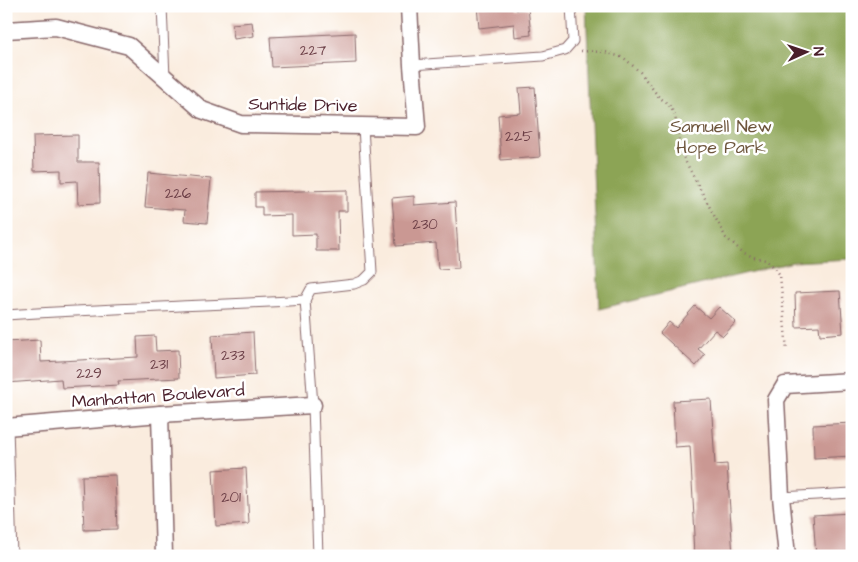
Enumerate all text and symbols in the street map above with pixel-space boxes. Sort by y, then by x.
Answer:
north arrow [780,28,830,78]
house number: 227 [300,40,326,61]
text: N [808,46,828,56]
street label: Suntide Drive [248,92,358,118]
park label: Samuell New Hope Park [670,114,772,160]
house number: 225 [505,126,533,147]
house number: 226 [165,183,192,204]
house number: 230 [412,214,438,235]
house number: 233 [221,345,245,366]
house number: 231 [150,354,168,375]
house number: 229 [76,363,102,384]
street label: Manhattan Boulevard [71,377,245,415]
house number: 201 [221,487,241,508]

